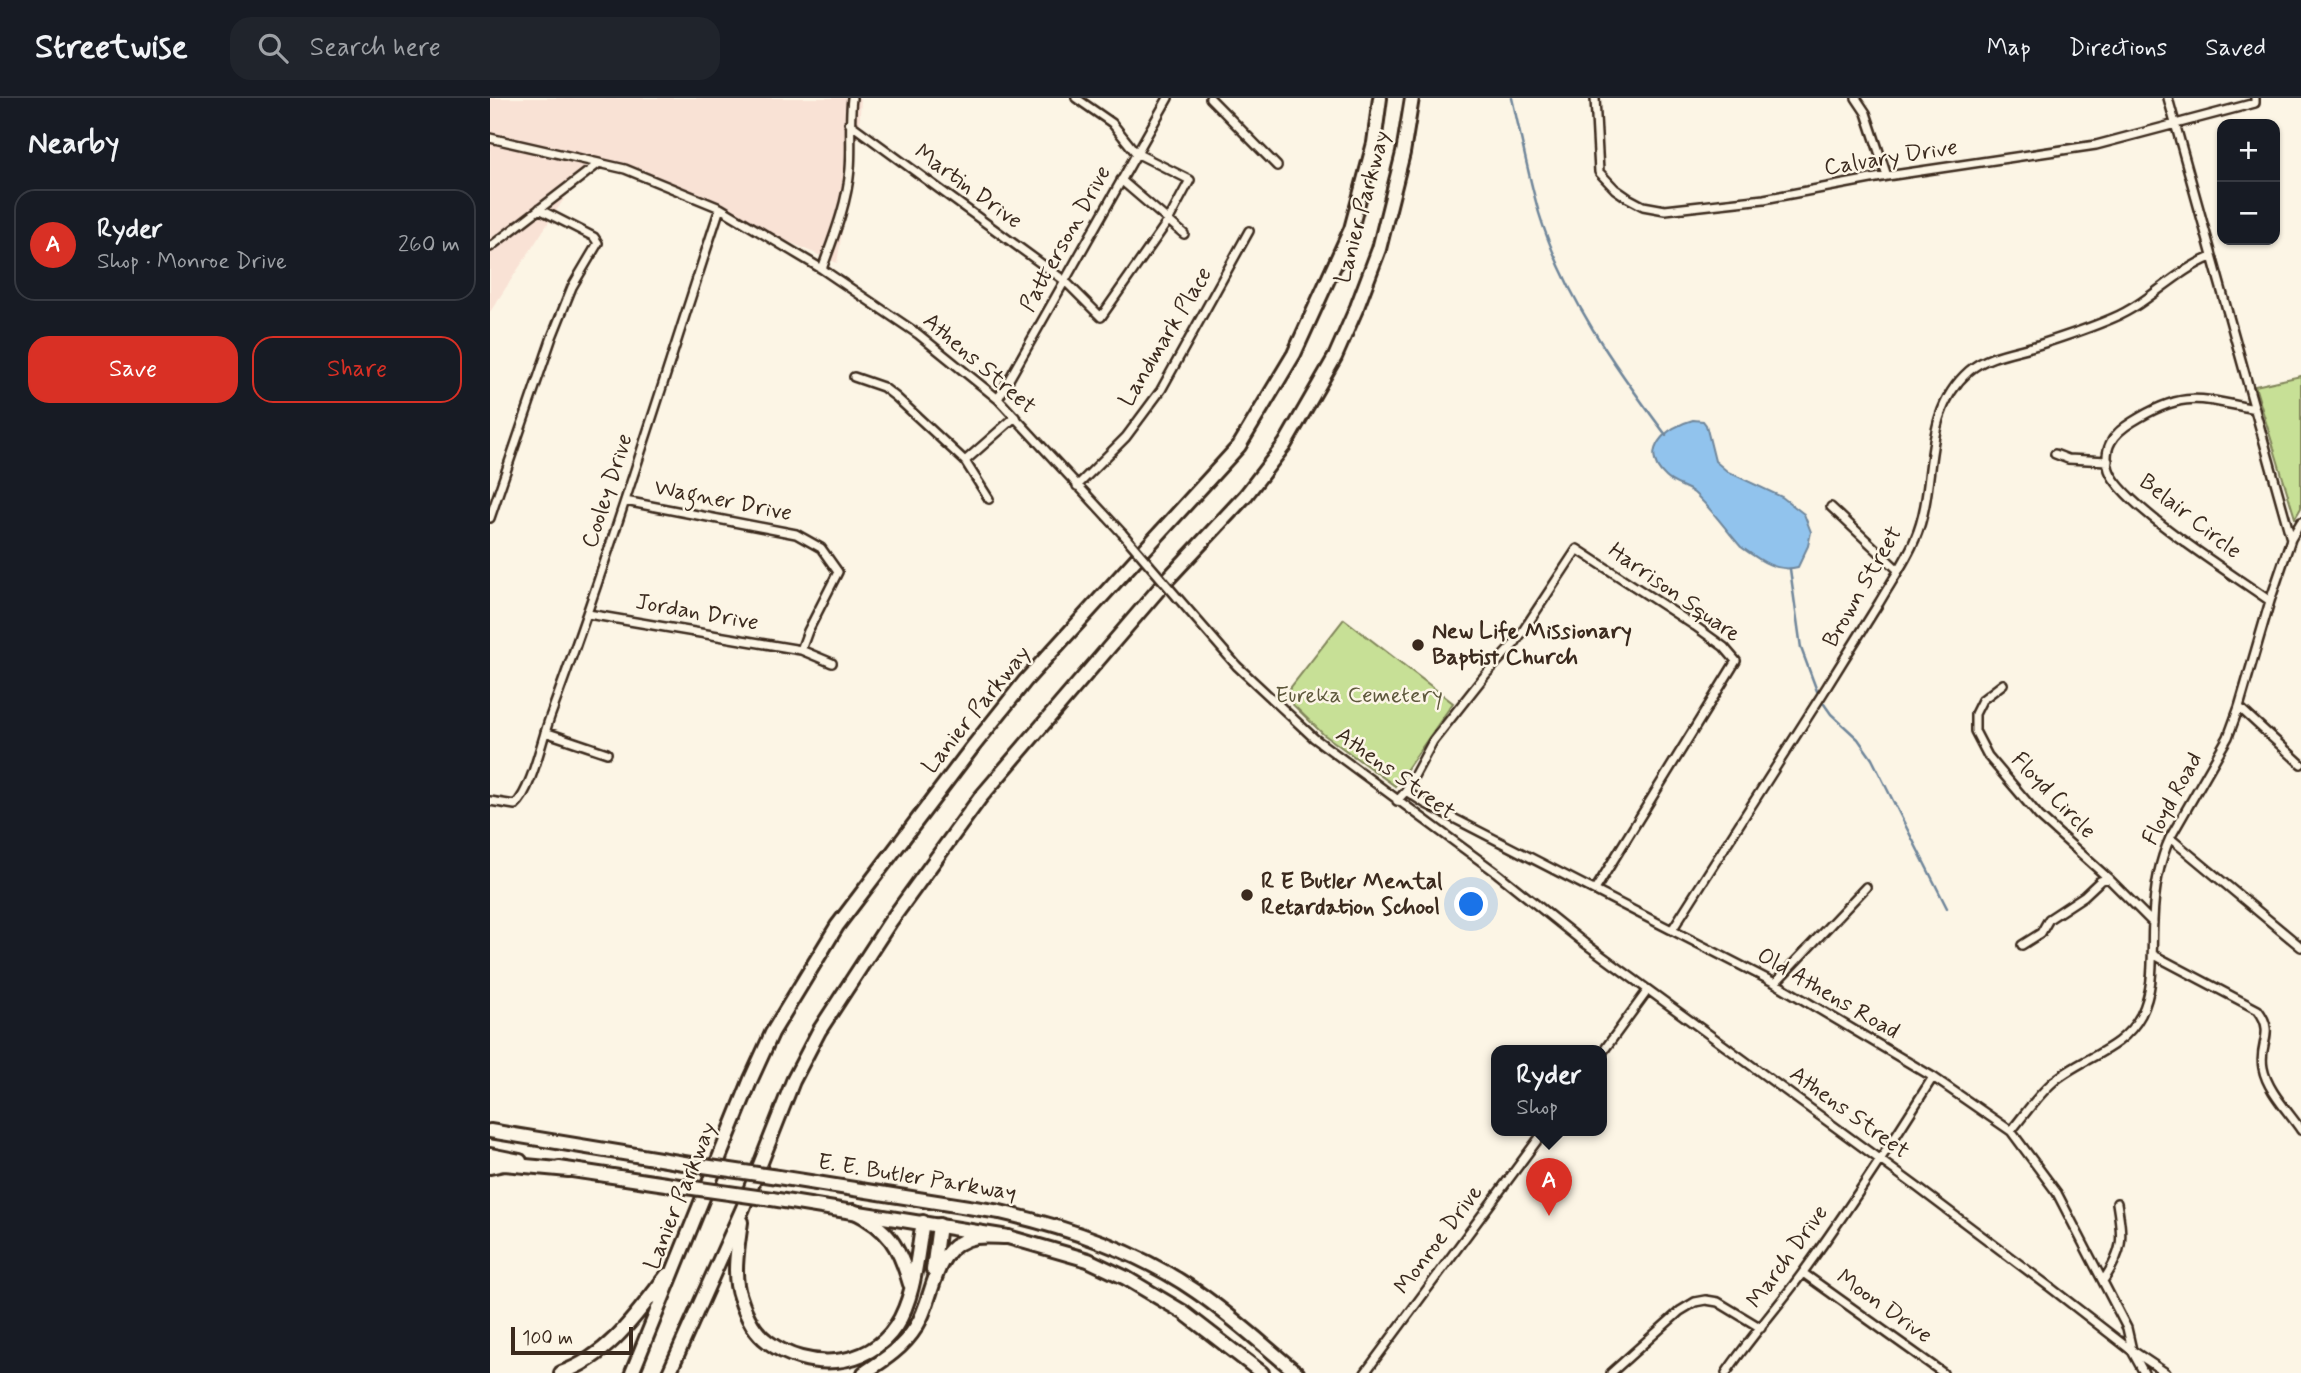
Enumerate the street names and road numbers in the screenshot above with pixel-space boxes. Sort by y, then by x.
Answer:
street label: Lanier Parkway [1328,127,1398,287]
street label: Calvary Drive [1822,133,1960,183]
street label: Martin Drive [908,138,1028,236]
street label: Patterson Drive [1013,160,1119,318]
street label: Landmark Place [1112,261,1220,413]
street label: Athens Street [916,306,1042,422]
street label: Cooley Drive [575,430,641,552]
street label: Belair Circle [2133,468,2247,566]
street label: Wagner Drive [651,473,794,531]
street label: Brown Street [1816,521,1910,653]
street label: Harrison Square [1602,536,1746,650]
street label: Jordan Drive [633,587,761,639]
street label: Lanier Parkway [916,640,1038,780]
street label: Athens Street [1329,720,1461,828]
street label: Floyd Circle [2004,746,2102,846]
street label: Floyd Road [2136,747,2210,851]
street label: Old Athens Road [1751,941,1905,1047]
street label: Athens Street [1783,1059,1915,1167]
street label: Lanier Parkway [638,1118,724,1274]
street label: E. E. Butler Parkway [816,1147,1018,1209]
street label: Monroe Drive [1388,1179,1490,1301]
street label: March Drive [1740,1199,1836,1315]
street label: Moon Drive [1830,1263,1938,1351]

